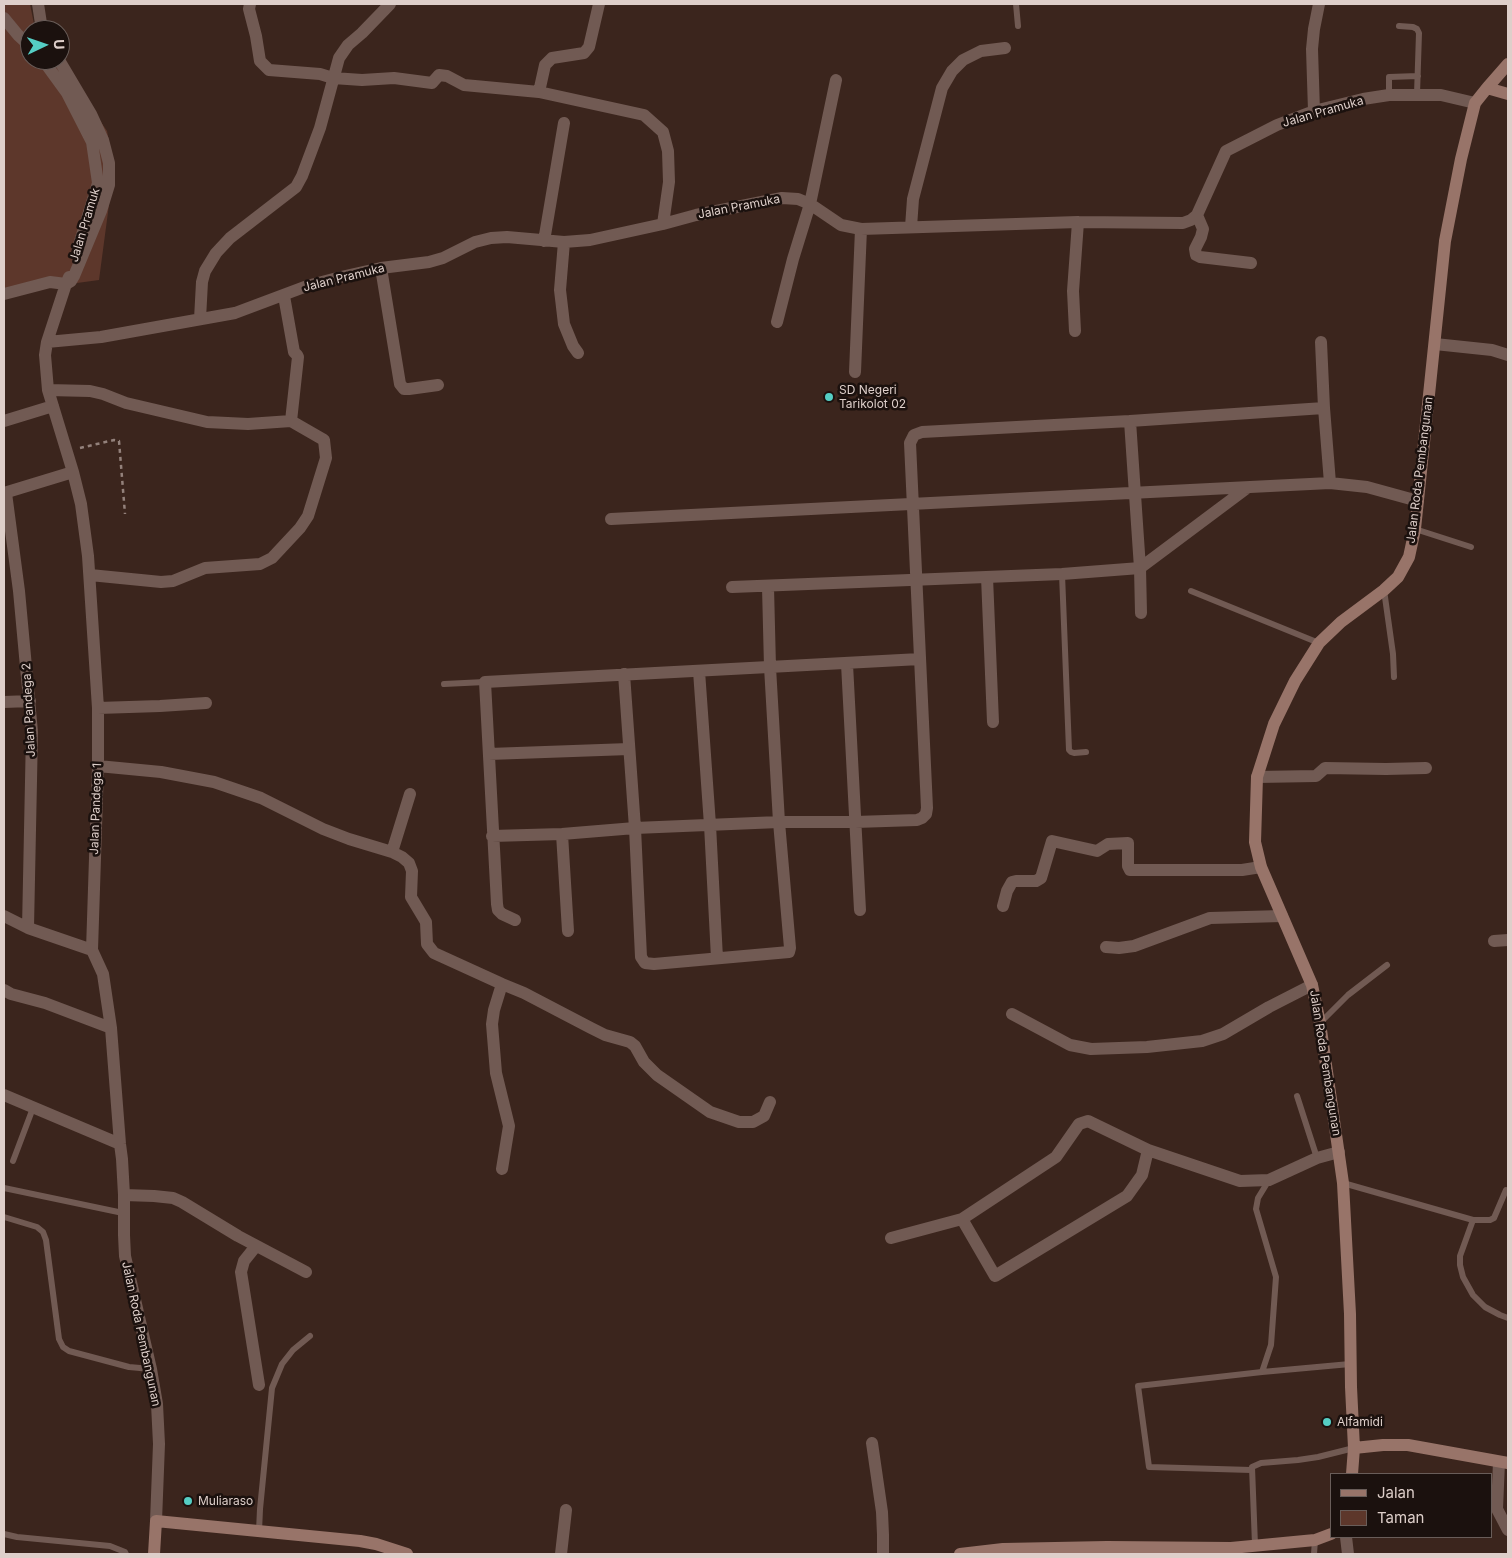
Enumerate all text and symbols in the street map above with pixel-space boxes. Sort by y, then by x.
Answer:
north arrow [20,20,70,70]
text: U [51,39,68,50]
street label: Jalan Pramuka [1281,94,1365,130]
street label: Jalan Pramuk [67,186,103,264]
street label: Jalan Pramuka [697,192,781,222]
street label: Jalan Pramuka [302,261,386,295]
place label: SD Negeri Tarikolot 02 [839,383,906,411]
marker: SD Negeri Tarikolot 02 [823,391,835,403]
street label: Jalan Roda Pembangunan [1404,396,1436,544]
street label: Jalan Pandega 2 [19,663,39,757]
street label: Jalan Pandega 1 [87,763,105,855]
street label: Jalan Roda Pembangunan [1306,989,1344,1137]
street label: Jalan Roda Pembangunan [119,1260,163,1408]
place label: Alfamidi [1337,1415,1383,1429]
marker: Alfamidi [1321,1416,1333,1428]
legend [1330,1473,1492,1538]
text: Jalan [1377,1483,1415,1502]
place label: Muliaraso [198,1494,253,1508]
marker: Muliaraso [182,1495,194,1507]
text: Taman [1377,1508,1424,1527]

